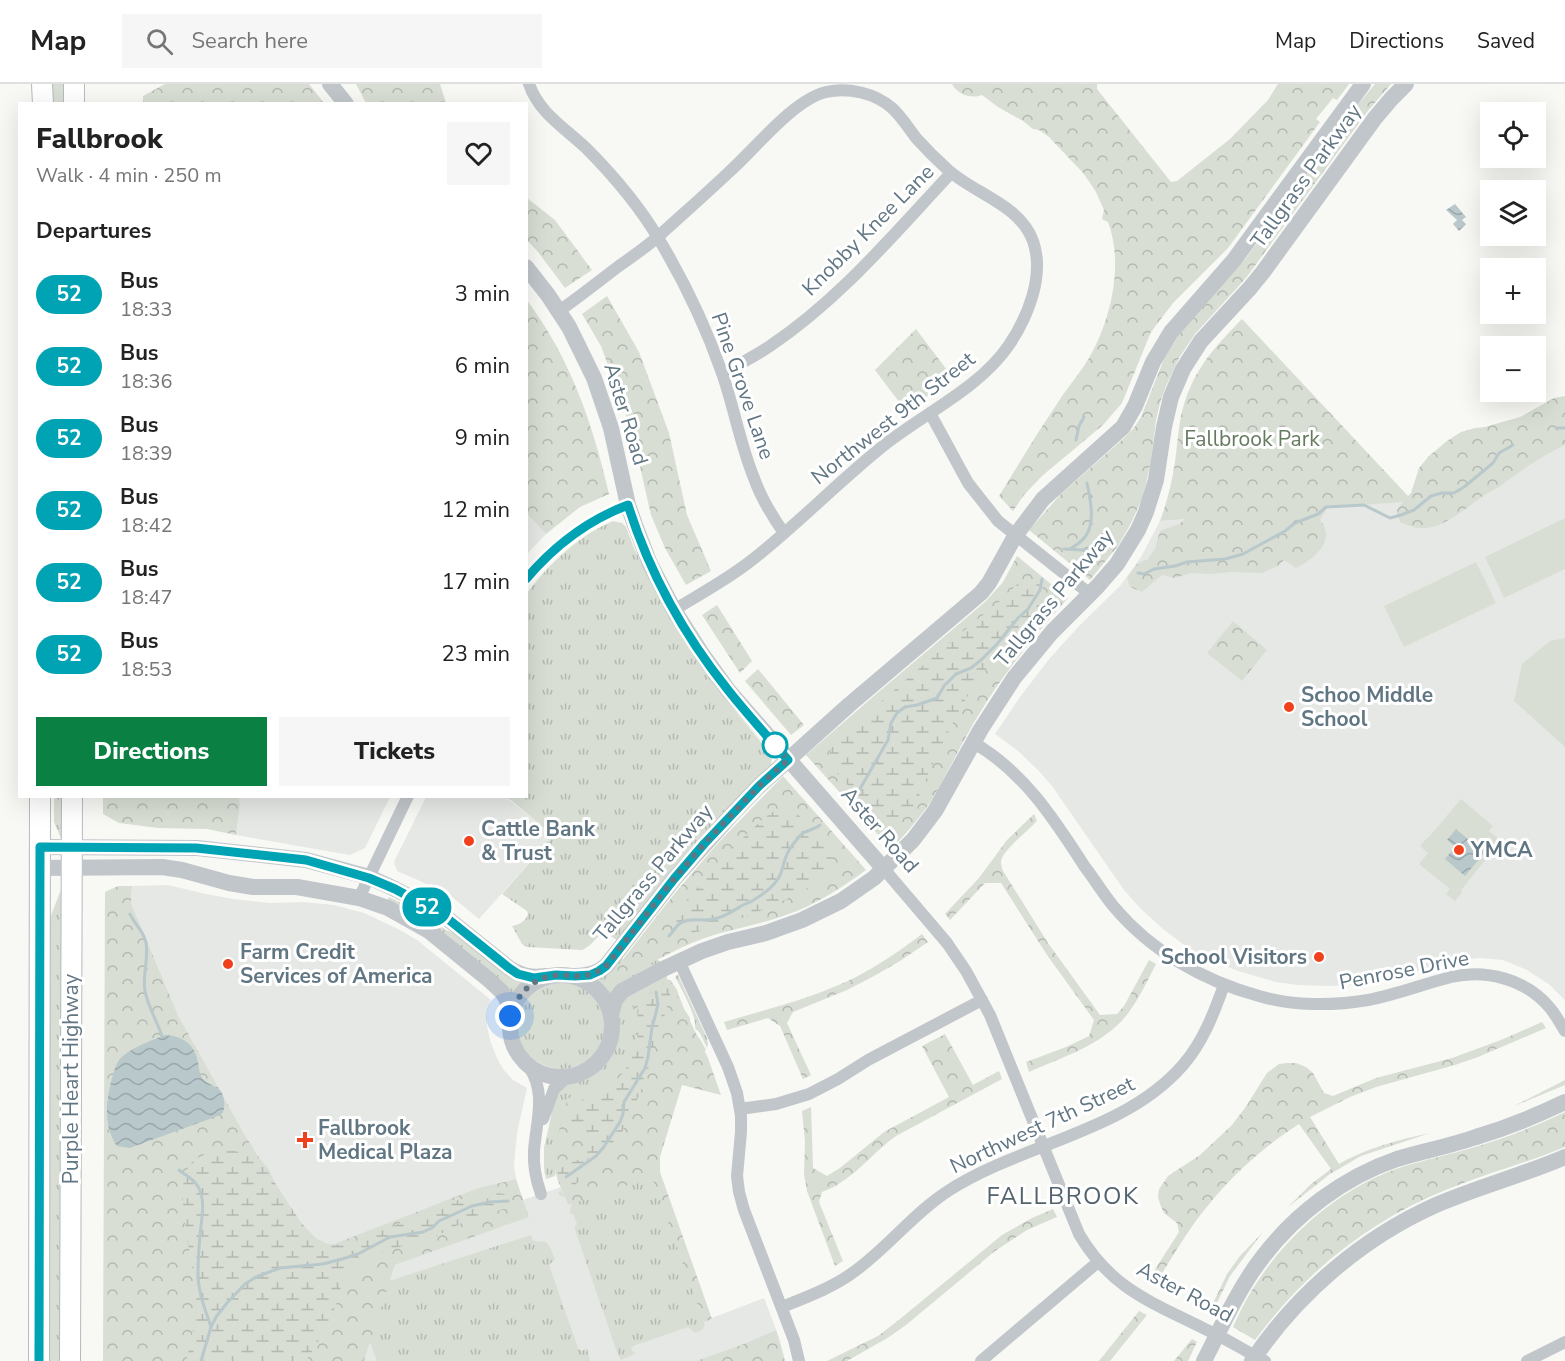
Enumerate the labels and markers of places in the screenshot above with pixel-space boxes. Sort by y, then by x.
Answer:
place label: Schoo Middle School [1301,681,1433,733]
marker: Schoo Middle School [1282,700,1296,714]
unlabelled marker [762,732,788,758]
place label: Cattle Bank & Trust [481,815,596,867]
marker: Cattle Bank & Trust [462,834,476,848]
place label: YMCA [1470,836,1533,864]
marker: YMCA [1452,843,1466,857]
place label: Farm Credit Services of America [240,938,433,990]
place label: School Visitors [1161,943,1307,971]
marker: School Visitors [1312,950,1326,964]
marker: Farm Credit Services of America [221,957,235,971]
place label: Fallbrook Medical Plaza [318,1114,452,1166]
marker: Fallbrook Medical Plaza [296,1131,314,1149]

